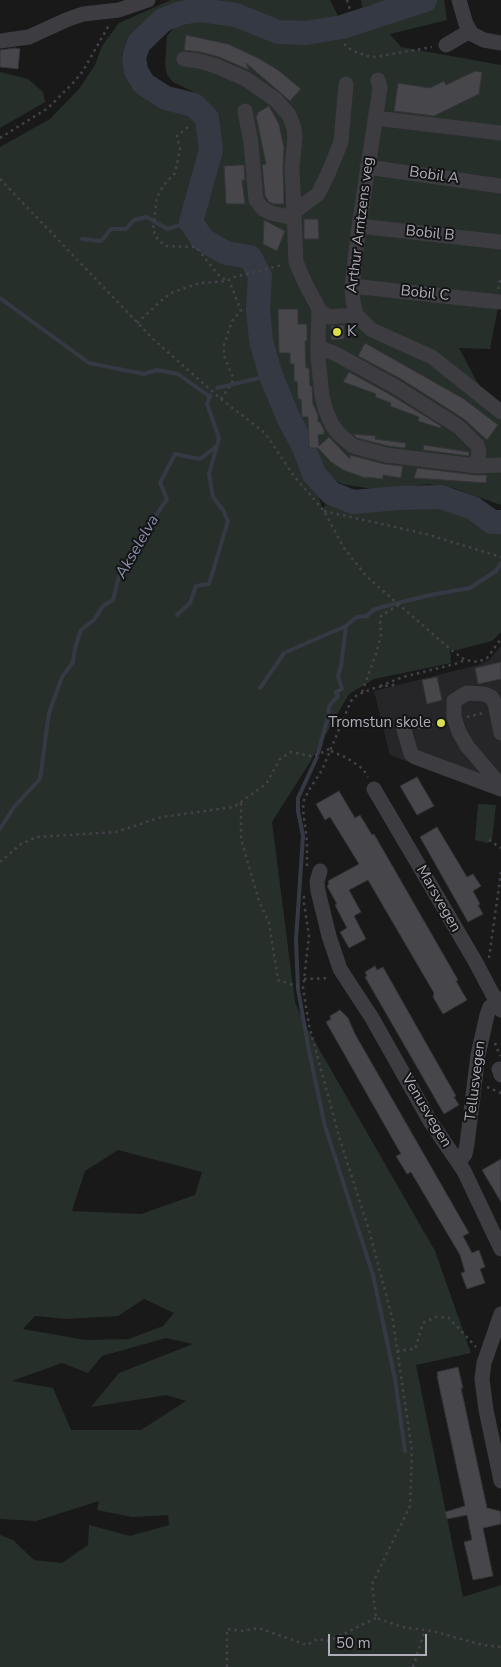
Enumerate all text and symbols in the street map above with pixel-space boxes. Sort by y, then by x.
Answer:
street label: Arthur Arntzens veg [344,156,378,294]
street label: Bobil A [408,164,460,188]
street label: Bobil B [405,222,455,246]
street label: Bobil C [400,282,450,306]
place label: K [347,323,356,341]
marker: K [331,326,343,338]
water label: Akselelva [112,512,164,582]
place label: Tromstun skole [328,714,431,732]
marker: Tromstun skole [435,717,447,729]
street label: Marsvegen [412,862,464,936]
street label: Tellusvegen [462,1040,490,1122]
street label: Venusvegen [397,1071,455,1151]
scale bar [331,1624,430,1656]
text: 50 m [336,1633,371,1653]

